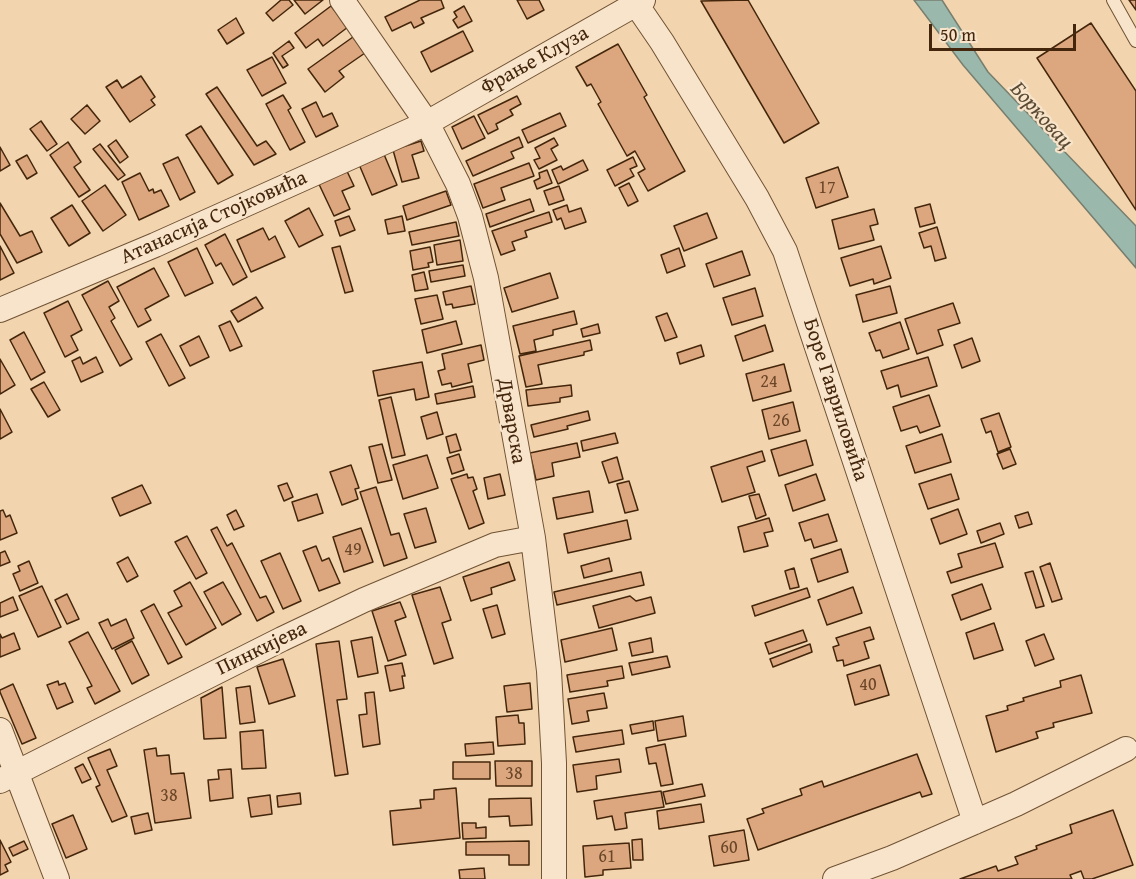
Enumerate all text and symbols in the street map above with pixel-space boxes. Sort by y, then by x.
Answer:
scale bar [932,12,1079,50]
street label: Фрање Клуза [477,21,593,101]
text: 50 m [940,21,976,48]
water label: Борковац [1004,77,1078,155]
street label: Атанасија Стојковића [117,166,311,270]
house number: 17 [818,177,836,199]
street label: Боре Гавриловића [797,316,873,484]
house number: 24 [760,371,778,393]
street label: Дрварска [491,376,531,466]
house number: 26 [772,410,790,432]
house number: 49 [344,539,362,561]
street label: Пинкијева [213,616,311,682]
house number: 40 [859,674,877,696]
house number: 38 [505,763,523,785]
house number: 38 [160,785,178,807]
house number: 60 [720,837,738,859]
house number: 61 [598,846,616,868]

